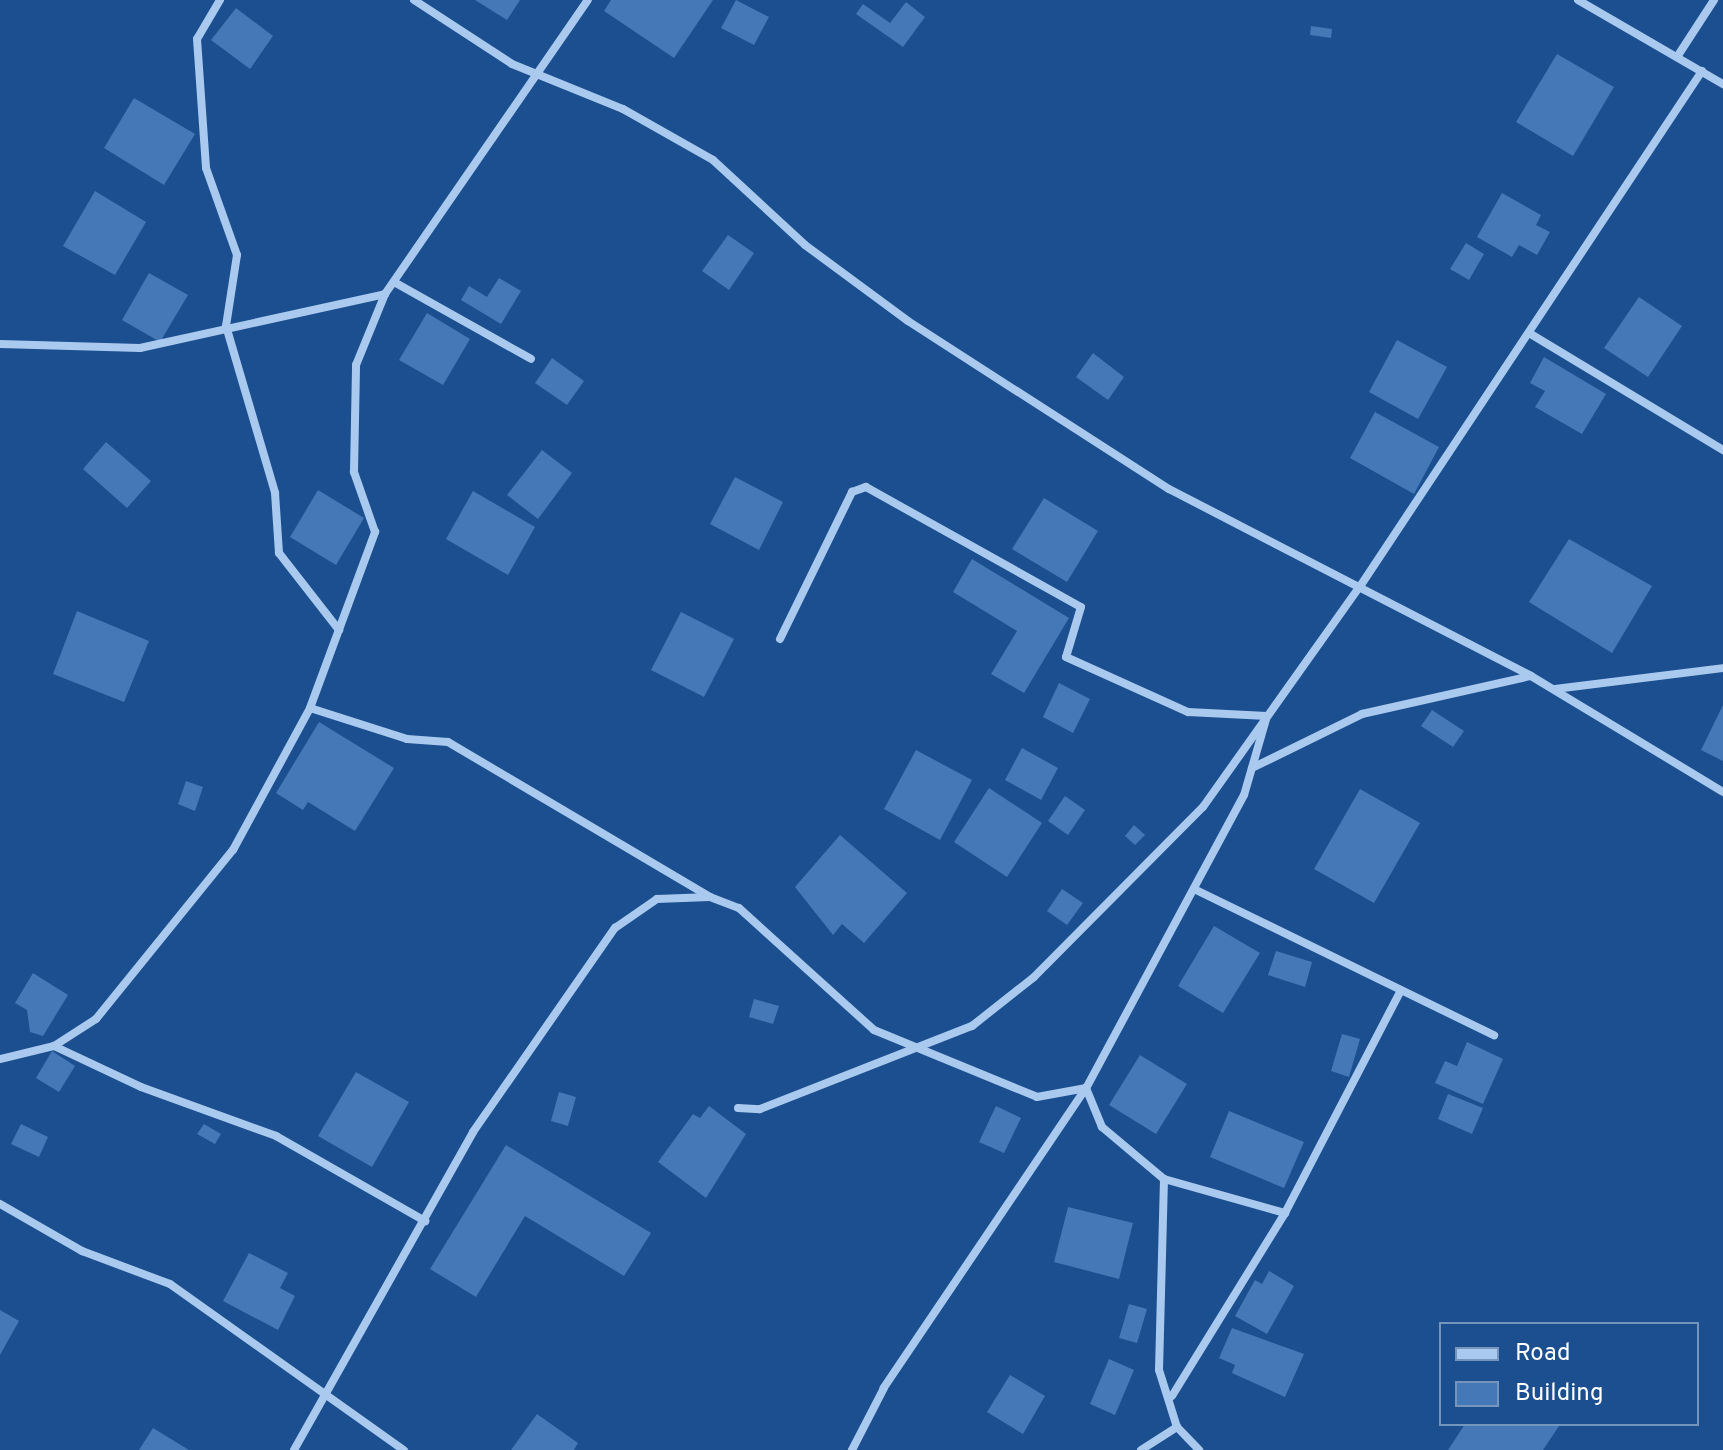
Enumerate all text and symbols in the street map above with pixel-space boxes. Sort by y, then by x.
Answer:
legend [1439,1322,1699,1426]
text: Road [1515,1339,1571,1369]
text: Building [1515,1379,1604,1409]

